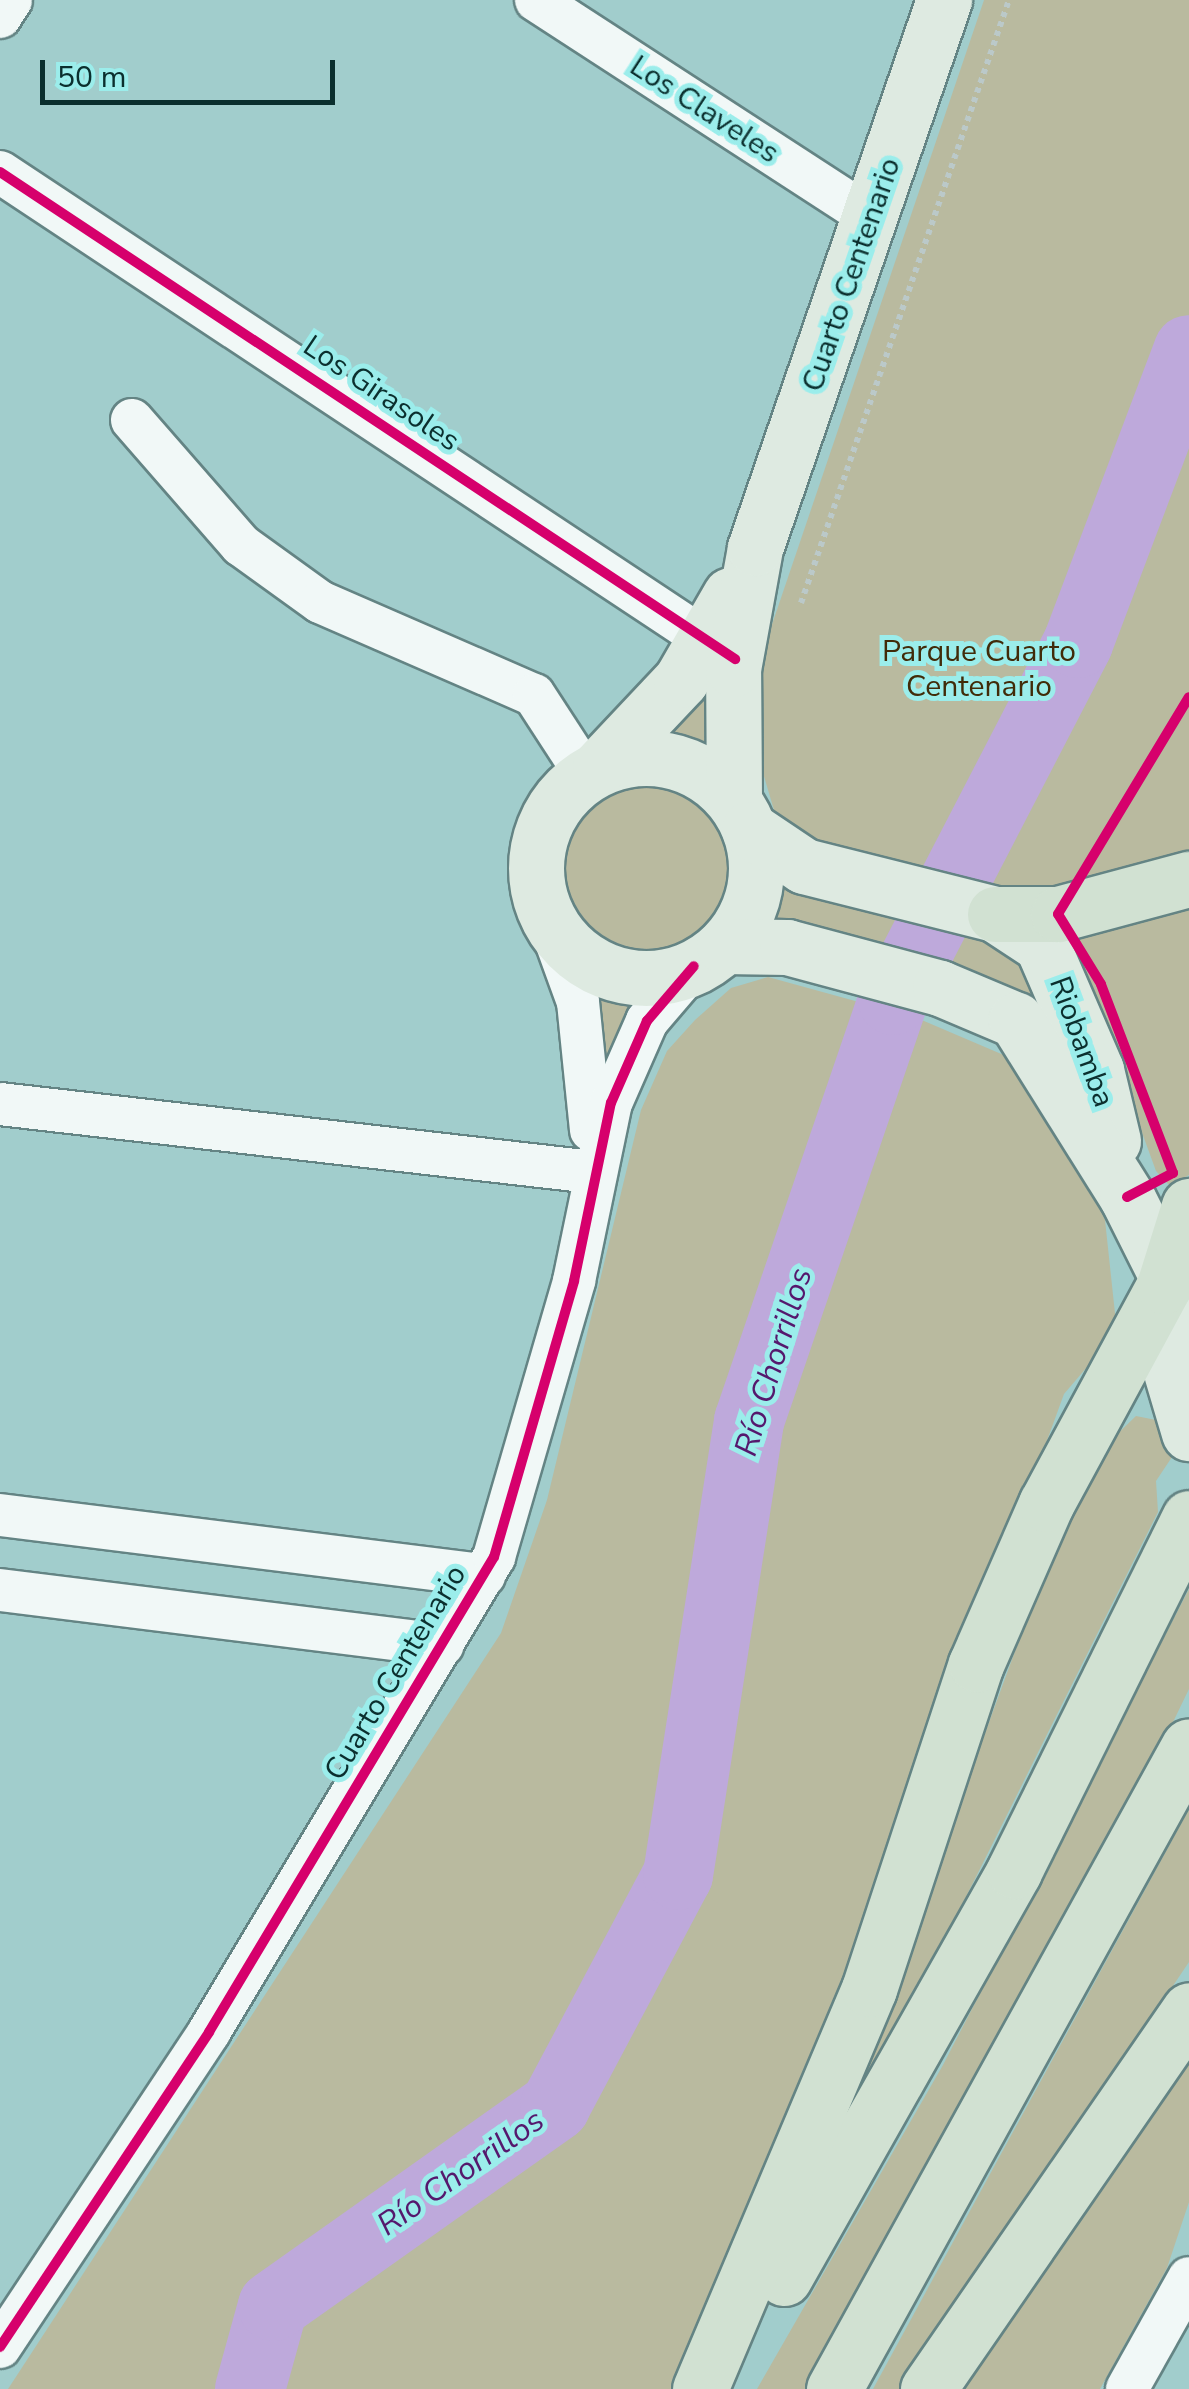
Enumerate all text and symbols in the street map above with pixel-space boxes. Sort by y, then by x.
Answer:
scale bar [45,40,340,102]
street label: Los Claveles [623,49,785,171]
text: 50 m [57,57,126,98]
street label: Cuarto Centenario [795,153,909,397]
street label: Los Girasoles [296,329,466,459]
park label: Parque Cuarto Centenario [882,634,1076,704]
street label: Riobamba [1041,972,1121,1112]
water label: Río Chorrillos [727,1263,821,1461]
street label: Cuarto Centenario [318,1559,474,1787]
water label: Río Chorrillos [370,2101,552,2245]

